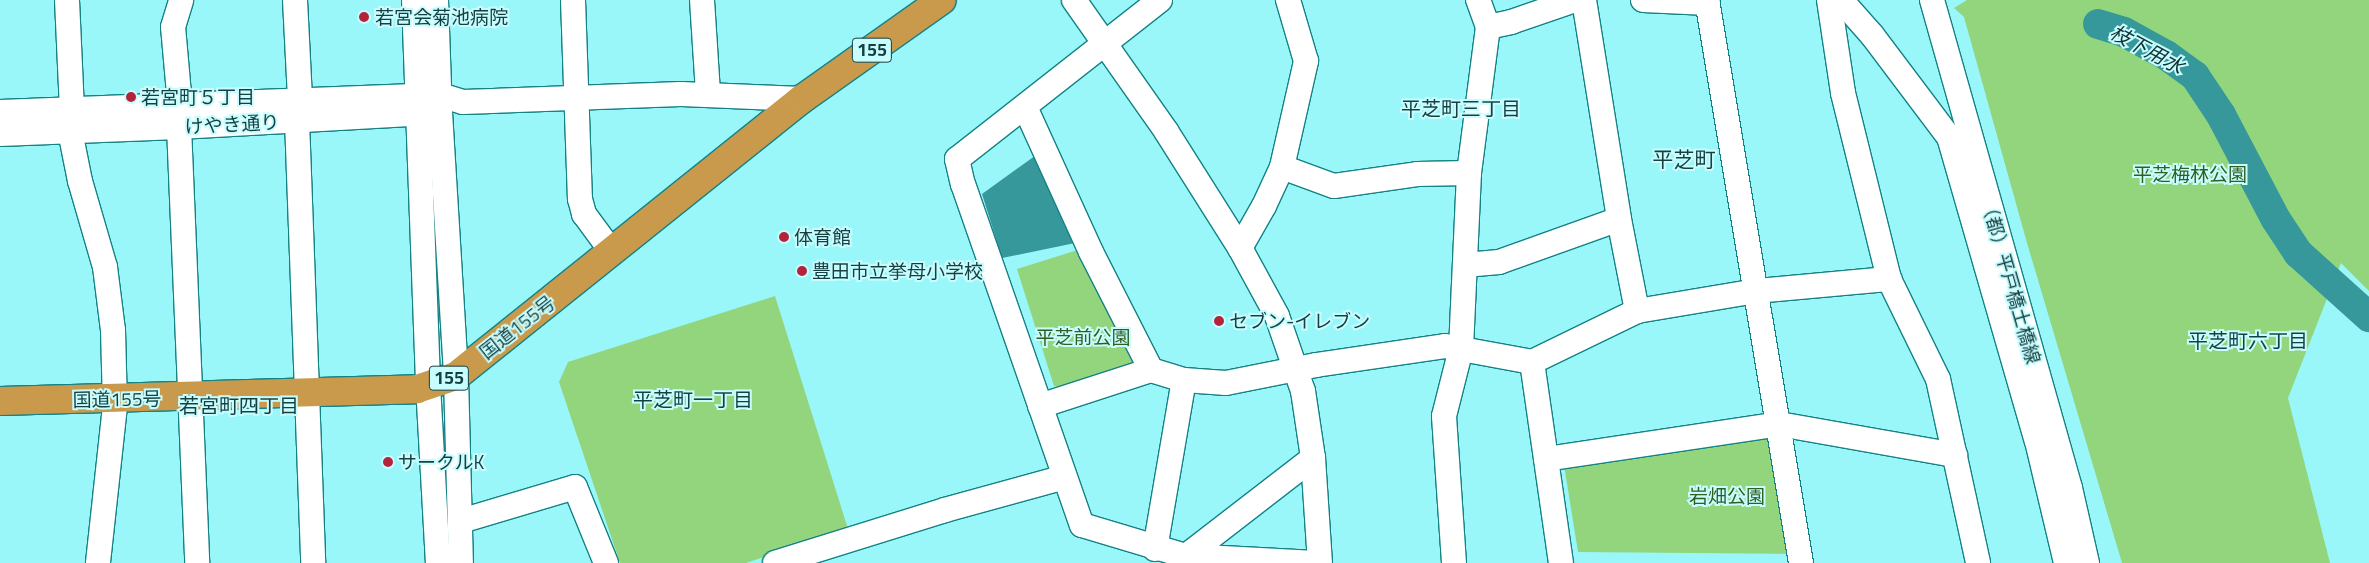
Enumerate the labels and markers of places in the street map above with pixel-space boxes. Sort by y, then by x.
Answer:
place label: 若宮会菊池病院 [375,6,508,28]
marker: 若宮会菊池病院 [357,10,371,24]
place label: 若宮町５丁目 [141,86,255,108]
marker: 若宮町５丁目 [125,91,137,103]
place label: 体育館 [794,226,851,248]
marker: 体育館 [778,231,790,243]
place label: 豊田市立挙母小学校 [812,260,983,282]
marker: 豊田市立挙母小学校 [796,265,808,277]
place label: セブン-イレブン [1229,310,1370,332]
marker: セブン-イレブン [1213,315,1225,327]
place label: サークルK [398,451,485,473]
marker: サークルK [382,456,394,468]

